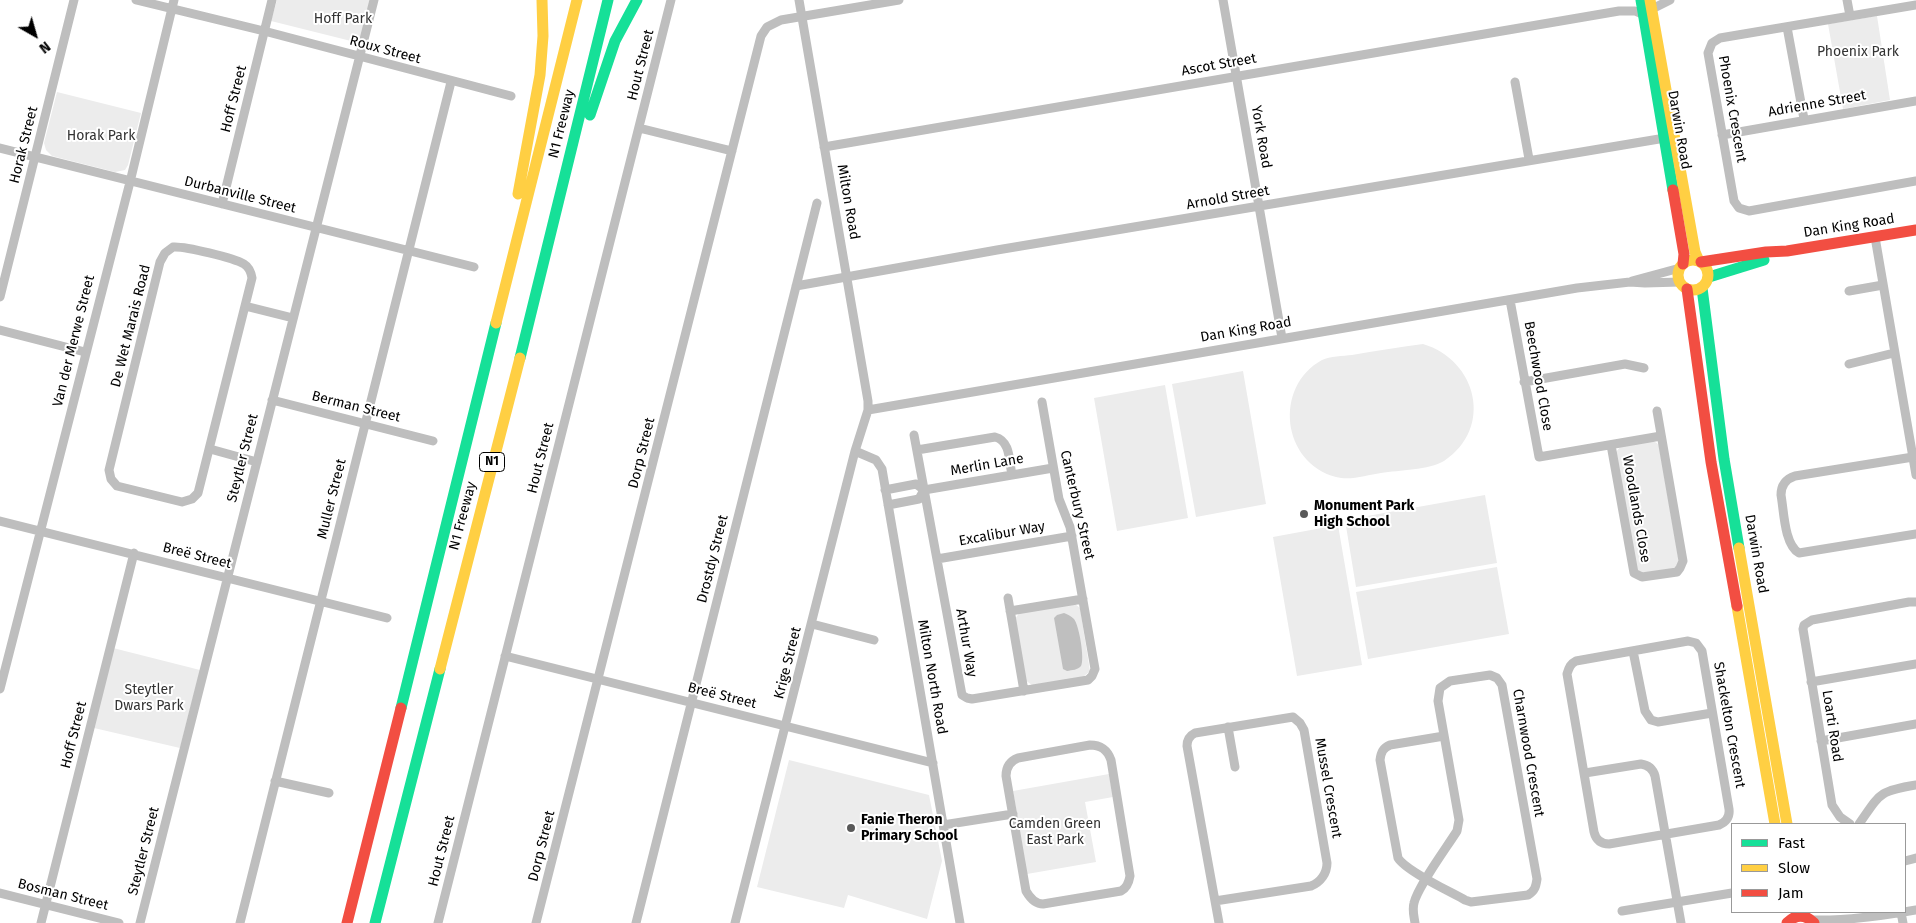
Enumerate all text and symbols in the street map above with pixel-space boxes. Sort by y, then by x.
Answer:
north arrow [10,10,60,60]
park label: Hoff Park [314,11,372,27]
street label: Hout Street [624,28,658,102]
street label: Roux Street [348,32,422,68]
text: N [36,38,53,57]
park label: Phoenix Park [1817,44,1899,60]
street label: Ascot Street [1180,50,1258,80]
street label: Phoenix Crescent [1714,54,1750,164]
street label: Hoff Street [218,64,250,134]
street label: Adrienne Street [1767,87,1867,121]
street label: N1 Freeway [545,88,579,160]
street label: Darwin Road [1664,89,1694,171]
street label: York Road [1247,104,1275,170]
street label: Horak Street [6,105,42,185]
park label: Horak Park [67,128,135,144]
street label: Milton Road [833,163,863,241]
street label: Durbanville Street [182,173,298,217]
street label: Arnold Street [1185,182,1271,214]
street label: Dan King Road [1802,211,1896,241]
street label: De Wet Marais Road [108,263,154,389]
street label: Van der Merwe Street [50,273,98,409]
street label: Dan King Road [1199,314,1293,346]
street label: Beechwood Close [1520,320,1556,432]
street label: Berman Street [310,388,402,426]
street label: Steytler Street [224,412,262,504]
street label: Dorp Street [625,416,659,490]
street label: Hout Street [524,421,558,495]
street label: Canterbury Street [1056,449,1098,561]
street label: Merlin Lane [949,450,1025,480]
road number: N1 [480,452,504,472]
street label: Woodlands Close [1618,454,1654,564]
street label: Muller Street [314,457,350,541]
street label: N1 Freeway [446,480,480,552]
place label: Monument Park High School [1314,498,1414,530]
marker: Monument Park High School [1298,508,1310,520]
street label: Drostdy Street [694,513,732,605]
street label: Darwin Road [1741,513,1771,595]
street label: Excalibur Way [958,518,1046,550]
street label: Breë Street [161,539,233,573]
street label: Arthur Way [952,607,980,679]
street label: Milton North Road [914,618,950,736]
street label: Krige Street [771,625,805,701]
street label: Shackelton Crescent [1710,661,1748,789]
street label: Breë Street [686,679,758,713]
park label: Steytler Dwars Park [114,682,184,714]
street label: Charnwood Crescent [1508,688,1548,818]
street label: Loarti Road [1818,689,1846,763]
street label: Hoff Street [58,700,90,770]
street label: Mussel Crescent [1311,737,1345,839]
street label: Steytler Street [125,805,163,897]
street label: Dorp Street [525,809,559,883]
place label: Fanie Theron Primary School [861,812,958,844]
street label: Hout Street [425,814,459,888]
park label: Camden Green East Park [1009,816,1101,849]
marker: Fanie Theron Primary School [845,822,857,834]
legend [1731,823,1906,913]
text: Fast [1778,834,1805,852]
text: Slow [1778,859,1810,877]
street label: Bosman Street [16,876,110,914]
text: Jam [1778,884,1804,902]

